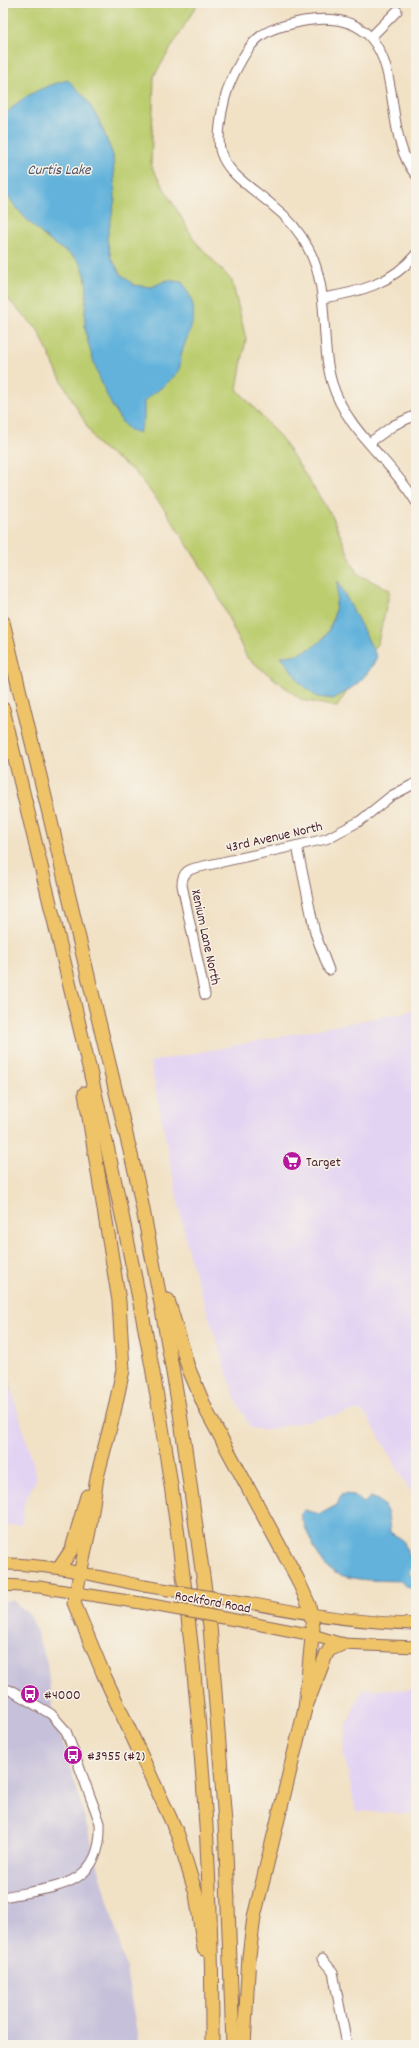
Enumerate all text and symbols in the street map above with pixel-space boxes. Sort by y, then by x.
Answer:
water label: Curtis Lake [27,160,92,182]
street label: 43rd Avenue North [224,817,325,859]
street label: Xenium Lane North [185,888,225,987]
supermarket icon: Target [281,1150,303,1172]
place label: Target [306,1153,341,1173]
street label: Rockford Road [173,1586,252,1619]
bus stop icon: #4000 [19,1683,41,1705]
place label: #4000 [44,1686,81,1706]
bus stop icon: #3955 (#2) [62,1744,84,1766]
place label: #3955 (#2) [87,1747,145,1767]

